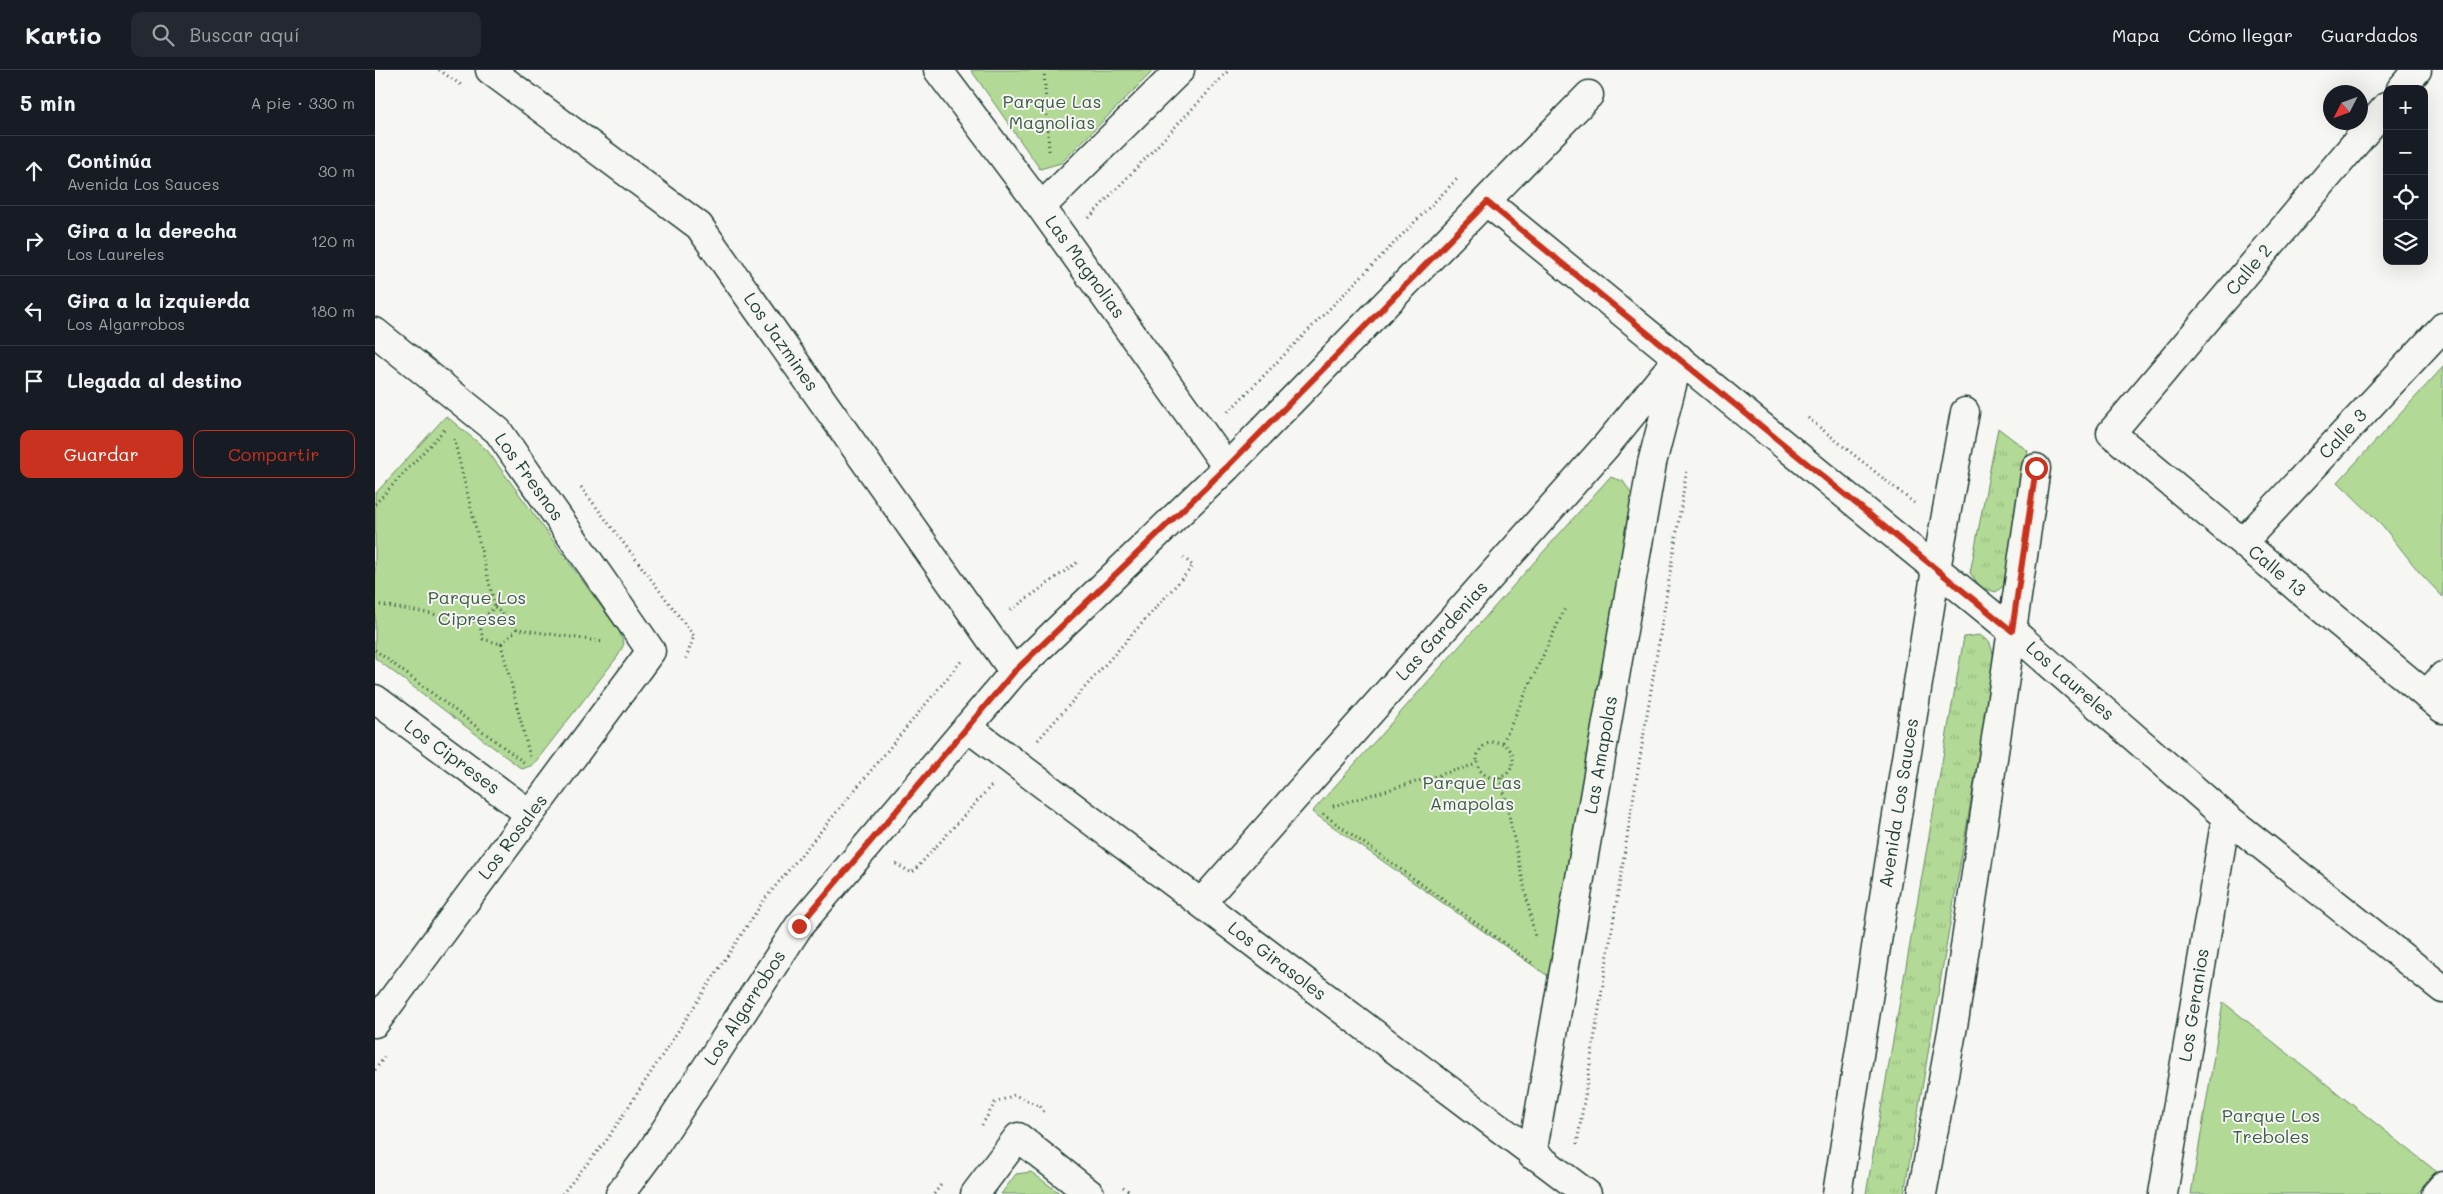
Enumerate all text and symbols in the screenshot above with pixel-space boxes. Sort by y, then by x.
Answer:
search box [131,12,481,57]
text: Kartio [25,19,101,50]
icon: search [149,21,177,49]
text: Buscar aquí [189,22,300,47]
text: Mapa [2112,23,2160,47]
text: Cómo llegar [2188,23,2293,47]
text: Guardados [2321,23,2418,47]
north arrow [2323,85,2368,130]
map controls [2383,85,2428,265]
button: + [2383,85,2428,130]
text: 5 min [20,89,76,116]
park label: Parque Las Magnolias [1003,89,1101,134]
text: A pie · 330 m [250,92,355,113]
button: − [2383,130,2428,175]
text: Continúa [67,148,152,173]
icon: ahead [20,157,48,185]
text: 30 m [318,160,355,181]
text: Avenida Los Sauces [67,173,219,194]
button: locate [2383,175,2428,220]
street label: Las Magnolias [1040,210,1131,323]
text: Gira a la derecha [67,218,237,243]
button: layers [2383,220,2428,265]
icon: right [20,227,48,255]
text: 120 m [311,230,355,251]
street label: Calle 2 [2220,239,2277,300]
text: Los Laureles [67,243,165,264]
street label: Los Jazmines [739,287,825,396]
text: Gira a la izquierda [67,288,250,313]
icon: left [20,297,48,325]
text: 180 m [310,300,355,321]
text: Los Algarrobos [67,313,185,334]
icon: arrive [20,367,48,395]
text: Llegada al destino [67,368,242,393]
street label: Calle 3 [2313,403,2372,464]
street label: Los Fresnos [490,428,570,525]
button: Guardar [20,430,183,478]
button: Compartir [193,430,355,478]
route start [2025,457,2048,480]
street label: Calle 13 [2244,539,2312,601]
street label: Las Gardenias [1390,575,1493,685]
park label: Parque Los Cipreses [428,585,526,630]
street label: Los Laureles [2021,635,2120,725]
street label: Las Amapolas [1578,694,1622,816]
street label: Los Cipreses [400,713,505,799]
street label: Avenida Los Sauces [1873,716,1923,889]
park label: Parque Las Amapolas [1423,770,1521,815]
street label: Los Rosales [472,789,552,884]
route end [788,915,811,938]
street label: Los Girasoles [1223,915,1332,1005]
street label: Los Algarrobos [698,945,790,1070]
street label: Los Geranios [2172,947,2214,1063]
park label: Parque Los Treboles [2222,1103,2320,1148]

